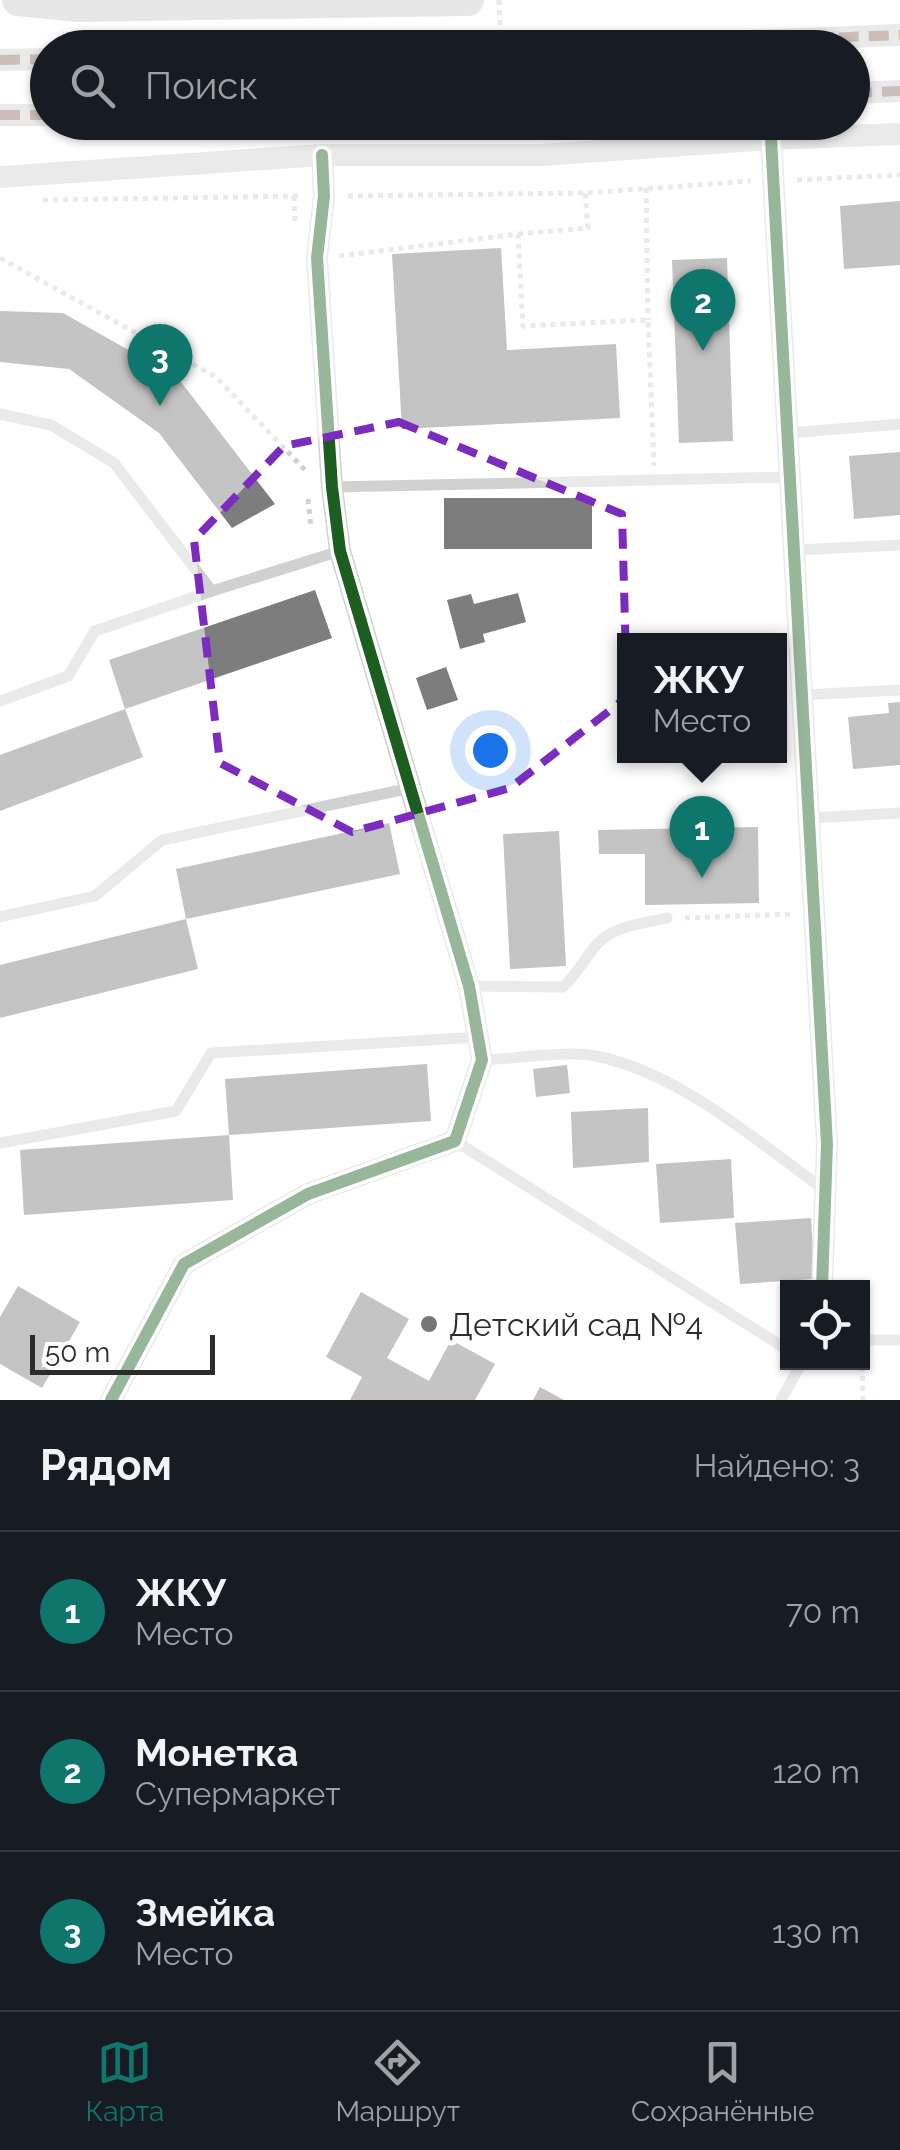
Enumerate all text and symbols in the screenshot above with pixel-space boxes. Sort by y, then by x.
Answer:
search box [30,30,870,140]
icon: search [65,58,120,113]
text: Поиск [145,63,258,108]
pin: 2 [670,268,736,351]
pin: 3 [128,324,192,406]
popup [617,633,787,763]
text: ЖКУ [653,657,744,702]
text: Место [653,702,751,739]
your location [465,725,516,776]
pin: 1 [670,796,734,878]
map controls [780,1280,870,1370]
button: locate [780,1280,870,1370]
place label: Детский сад №4 [449,1306,703,1343]
marker: Детский сад №4 [418,1313,440,1335]
scale bar [30,1330,215,1374]
text: 50 m [45,1336,110,1369]
text: Рядом [40,1441,172,1490]
text: Найдено: 3 [694,1447,860,1484]
text: ЖКУ [135,1570,226,1615]
text: 1 [65,1593,80,1630]
text: 70 m [786,1593,860,1630]
text: Место [135,1615,233,1652]
text: Монетка [135,1730,298,1775]
text: 2 [63,1753,82,1790]
text: 120 m [772,1753,860,1790]
text: Супермаркет [135,1775,340,1812]
text: Змейка [135,1890,275,1935]
text: 3 [64,1913,81,1950]
text: 130 m [772,1913,860,1950]
text: Место [135,1935,233,1972]
tab: Карта [86,2035,164,2128]
tab: Маршрут [335,2035,460,2128]
tab: Сохранённые [631,2035,814,2128]

